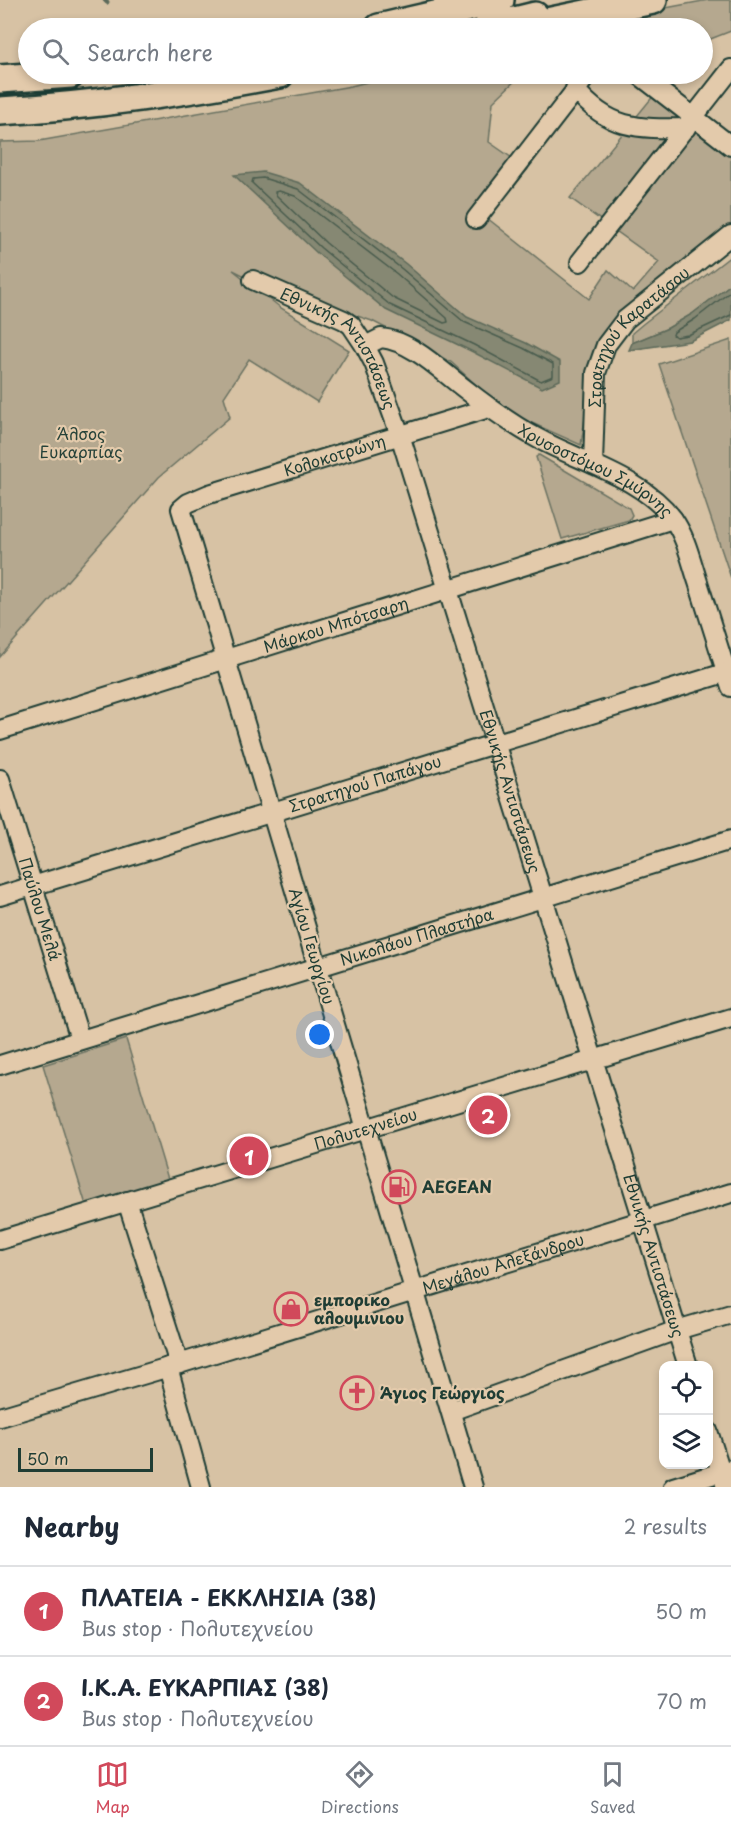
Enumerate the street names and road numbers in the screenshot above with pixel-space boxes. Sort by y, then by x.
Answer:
street label: Στρατηγού Καρατάσου [582,260,694,408]
street label: Εθνικής Αντιστάσεως [277,281,403,413]
street label: Χρυσοστόμου Σμύρνης [514,417,679,522]
street label: Κολοκοτρώνη [280,428,388,481]
street label: Μάρκου Μπότσαρη [260,590,411,658]
street label: Εθνικής Αντιστάσεως [475,706,548,876]
street label: Στρατηγού Παπάγου [286,748,444,817]
street label: Παύλου Μελά [14,854,68,964]
street label: Αγίου Γεωργίου [284,885,342,1007]
street label: Νικολάου Πλαστήρα [337,901,496,971]
street label: Πολυτεχνείου [311,1101,420,1155]
street label: Εθνικής Αντιστάσεως [618,1170,691,1340]
street label: Μεγάλου Αλεξάνδρου [419,1226,587,1299]

